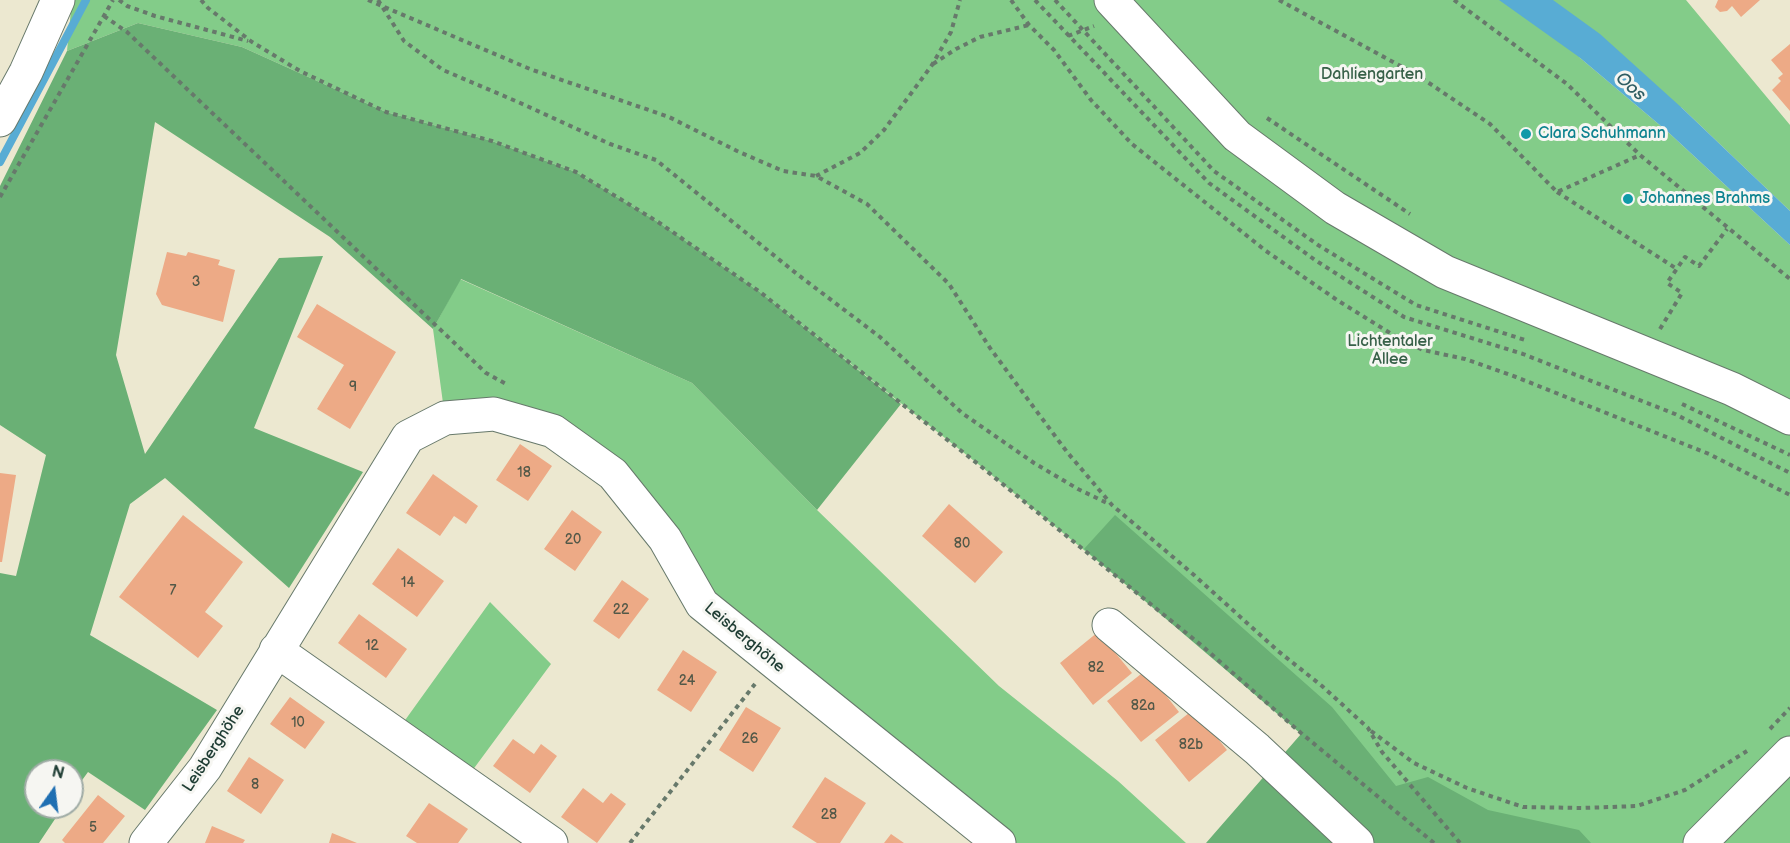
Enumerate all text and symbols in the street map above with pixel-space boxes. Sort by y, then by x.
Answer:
park label: Dahliengarten [1321,65,1423,85]
water label: Oos [1610,68,1650,106]
place label: Clara Schuhmann [1538,124,1666,144]
marker: Clara Schuhmann [1519,127,1533,141]
place label: Johannes Brahms [1640,189,1770,209]
marker: Johannes Brahms [1621,192,1635,206]
house number: 3 [192,274,200,290]
park label: Lichtentaler Allee [1347,332,1433,370]
house number: 9 [349,379,357,395]
house number: 18 [517,465,531,481]
house number: 20 [565,532,581,548]
house number: 80 [954,536,970,552]
house number: 14 [401,575,415,591]
house number: 7 [170,583,176,599]
street label: Leisberghöhe [700,599,788,677]
house number: 22 [613,602,629,618]
house number: 12 [365,638,379,654]
house number: 82 [1088,660,1104,676]
house number: 24 [679,673,695,689]
house number: 82a [1131,698,1155,714]
street label: Leisberghöhe [179,702,249,796]
house number: 10 [291,715,305,731]
house number: 26 [742,731,758,747]
house number: 82b [1179,737,1203,753]
north arrow [24,759,84,819]
text: N [50,762,66,784]
house number: 8 [251,777,259,793]
house number: 28 [821,807,837,823]
house number: 5 [89,820,97,836]

